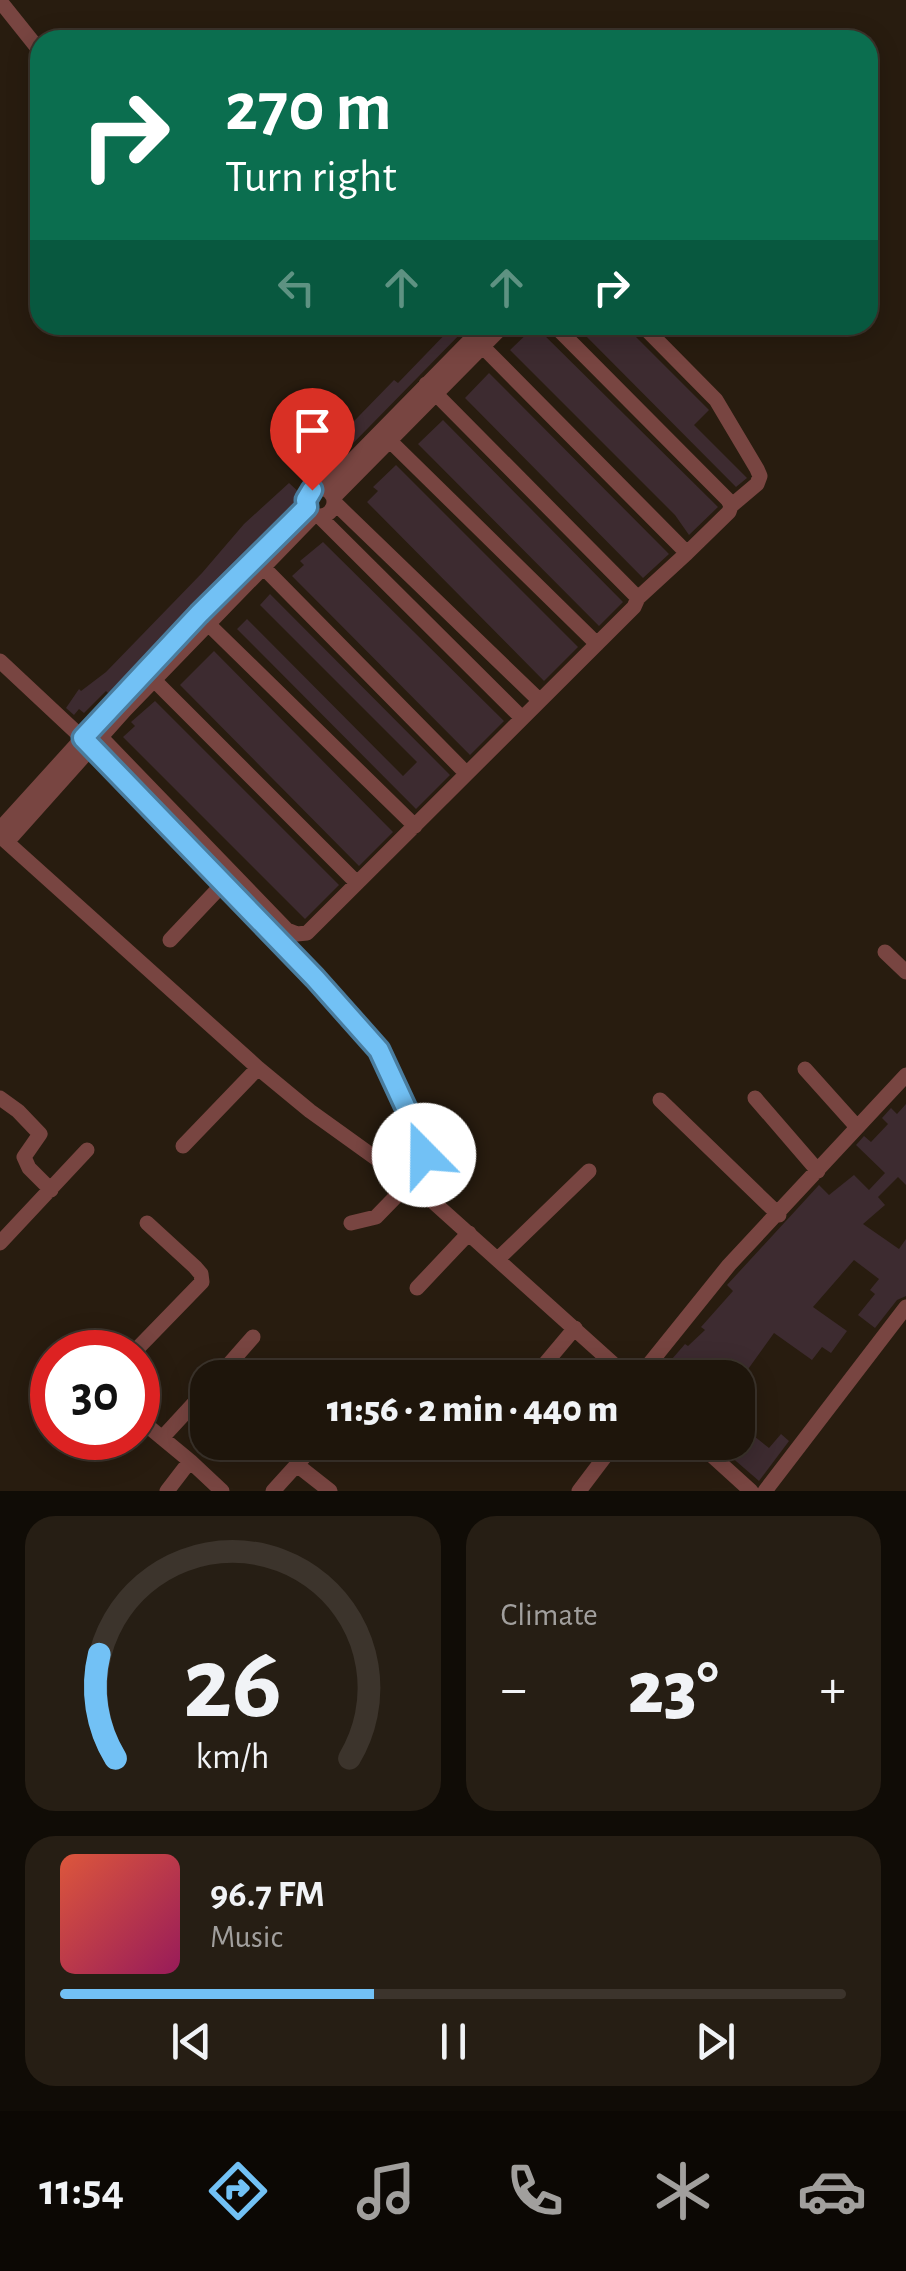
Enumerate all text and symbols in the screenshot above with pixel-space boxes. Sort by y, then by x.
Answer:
icon: right [60,70,190,200]
text: 270 m [225,73,392,143]
text: Turn right [225,155,397,200]
icon: left [269,260,324,315]
icon: ahead [374,260,429,315]
icon: ahead [479,260,534,315]
icon: right [584,260,639,315]
pin [270,388,355,491]
icon: arrive [285,403,340,458]
position arrow [372,1103,476,1207]
speed limit sign: 30 [30,1330,160,1460]
text: 11:56 · 2 min · 440 m [327,1391,618,1429]
text: Climate [501,1599,598,1631]
text: 26 [183,1633,282,1737]
text: 23° [628,1652,719,1727]
text: − [501,1662,527,1717]
text: + [820,1662,846,1717]
text: km/h [196,1739,270,1775]
text: 96.7 FM [210,1876,325,1914]
text: Music [210,1921,283,1953]
icon: previous [164,2014,219,2069]
icon: pause [426,2014,481,2069]
icon: next [688,2014,743,2069]
icon: directions [203,2156,273,2226]
icon: music [351,2156,421,2226]
icon: phone [500,2156,570,2226]
icon: climate [648,2156,718,2226]
icon: car [797,2156,867,2226]
text: 11:54 [39,2168,124,2213]

